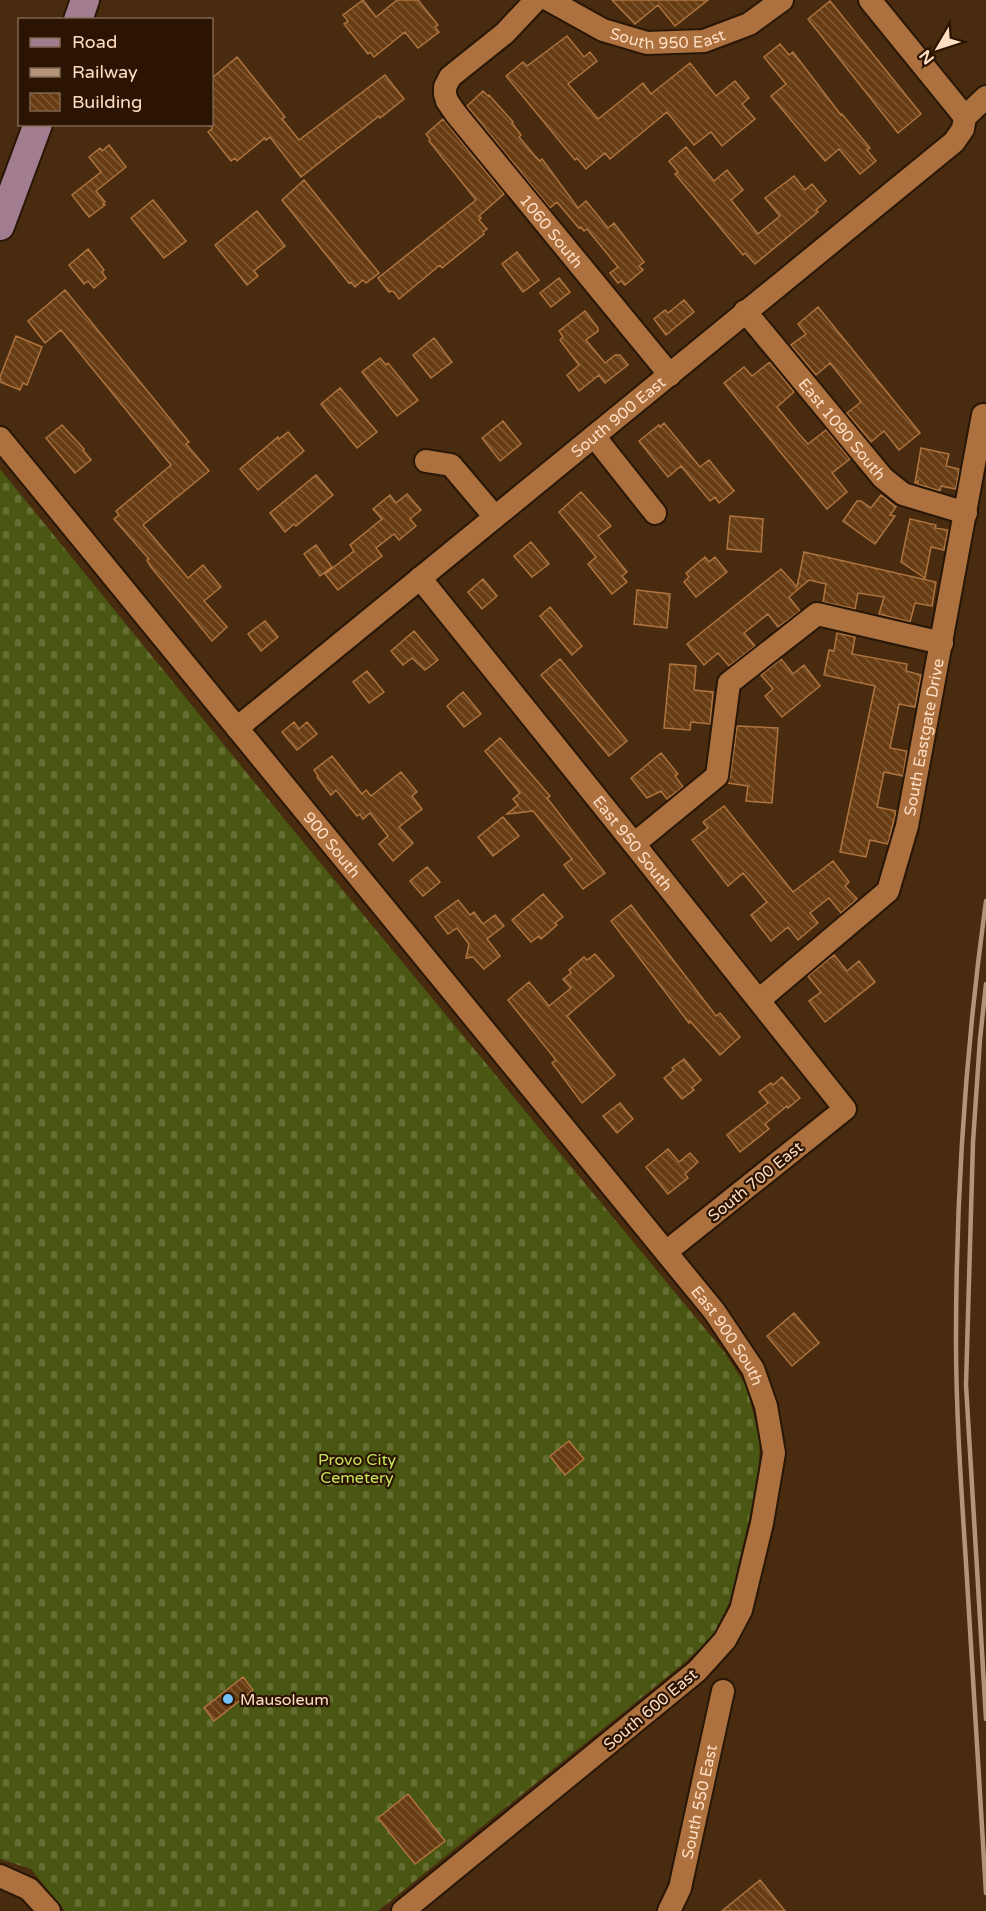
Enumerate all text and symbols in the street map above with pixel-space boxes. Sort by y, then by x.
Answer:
legend [18,18,213,126]
north arrow [908,18,968,78]
street label: South 950 East [607,24,728,54]
text: Road [72,31,117,53]
text: N [915,46,939,68]
text: Railway [72,61,138,83]
text: Building [72,91,142,113]
street label: 1060 South [515,190,587,272]
street label: South 900 East [567,373,670,462]
street label: East 1090 South [794,374,890,485]
street label: South Eastgate Drive [900,657,949,818]
street label: East 950 South [588,792,676,895]
street label: 900 South [299,808,365,882]
street label: South 700 East [704,1137,807,1226]
street label: East 900 South [686,1282,767,1388]
park label: Provo City Cemetery [318,1450,396,1488]
street label: South 600 East [600,1665,702,1755]
place label: Mausoleum [240,1690,329,1710]
marker: Mausoleum [221,1692,235,1706]
street label: South 550 East [678,1743,722,1861]

